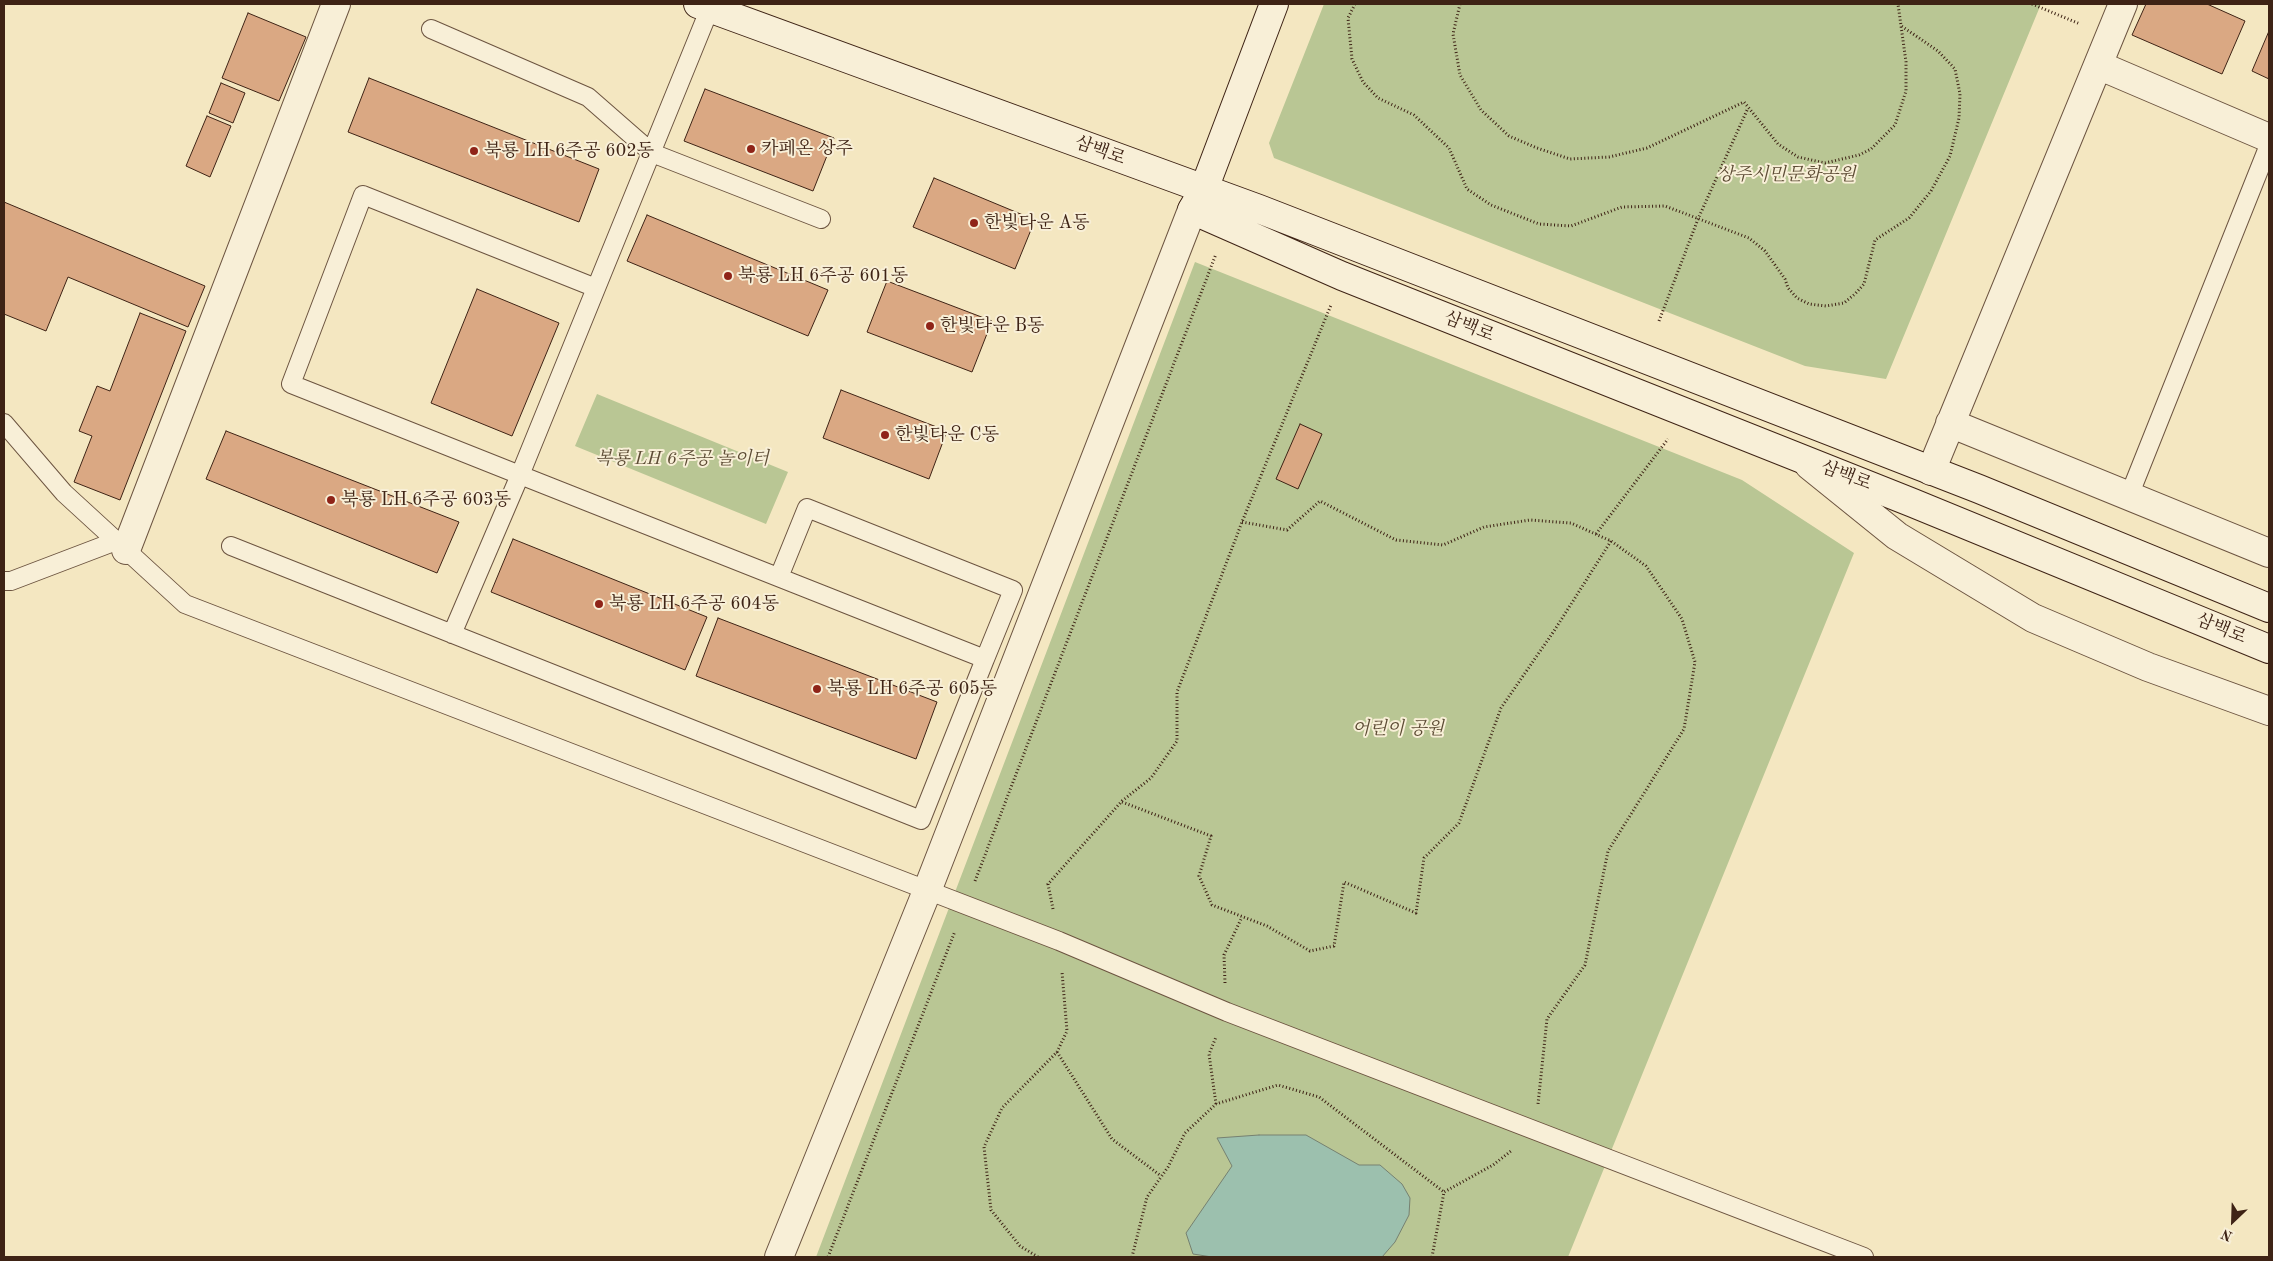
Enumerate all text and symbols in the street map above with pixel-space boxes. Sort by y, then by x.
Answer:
street label: 삼백로 [1072,132,1128,170]
place label: 카페온 상주 [761,138,853,160]
place label: 북룡 LH 6주공 602동 [484,140,654,162]
marker: 카페온 상주 [745,143,757,155]
marker: 북룡 LH 6주공 602동 [468,145,480,157]
park label: 상주시민문화공원 [1716,164,1856,186]
place label: 한빛타운 A동 [984,212,1090,234]
marker: 한빛타운 A동 [968,217,980,229]
place label: 북룡 LH 6주공 601동 [738,265,908,287]
marker: 북룡 LH 6주공 601동 [722,270,734,282]
street label: 삼백로 [1441,307,1497,347]
place label: 한빛타운 B동 [940,315,1044,337]
marker: 한빛타운 B동 [924,320,936,332]
place label: 한빛타운 C동 [895,424,999,446]
marker: 한빛타운 C동 [879,429,891,441]
park label: 복룡 LH 6주공 놀이터 [595,448,769,470]
street label: 삼백로 [1818,457,1874,495]
place label: 북룡 LH 6주공 603동 [341,489,511,511]
marker: 북룡 LH 6주공 603동 [325,494,337,506]
place label: 북룡 LH 6주공 604동 [609,593,779,615]
marker: 북룡 LH 6주공 604동 [593,598,605,610]
street label: 삼백로 [2193,609,2249,649]
place label: 북룡 LH 6주공 605동 [827,678,997,700]
marker: 북룡 LH 6주공 605동 [811,683,823,695]
park label: 어린이 공원 [1352,718,1444,740]
north arrow [2208,1196,2258,1246]
text: N [2219,1226,2235,1243]

